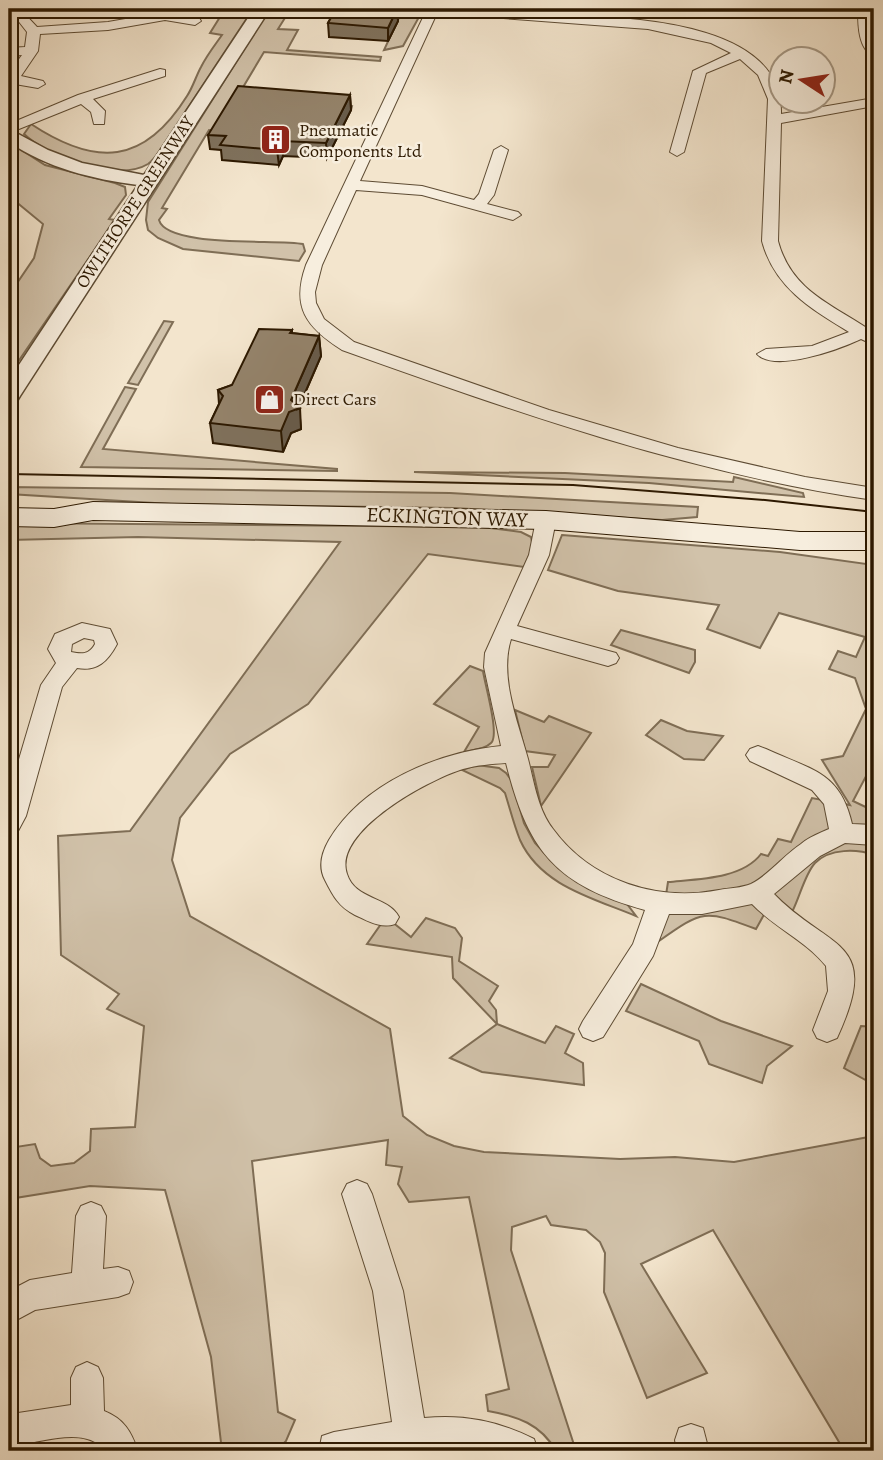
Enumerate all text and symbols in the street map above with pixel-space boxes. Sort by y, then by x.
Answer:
north arrow [768,46,838,116]
text: N [772,67,801,86]
street label: OWLTHORPE GREENWAY [70,110,200,293]
place label: Pneumatic Components Ltd [299,118,422,163]
building icon: Pneumatic Components Ltd [259,123,293,157]
shop icon: Direct Cars [253,382,287,416]
place label: Direct Cars [293,387,376,411]
street label: ECKINGTON WAY [366,500,529,534]

